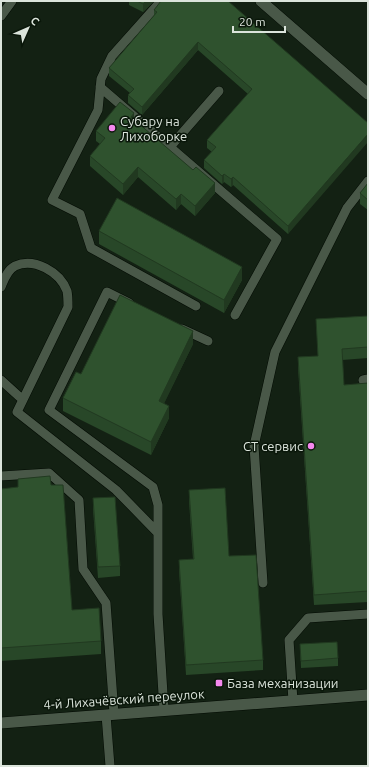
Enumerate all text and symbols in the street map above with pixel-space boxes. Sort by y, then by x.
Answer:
north arrow [8,8,48,48]
scale bar [233,8,285,34]
text: С [28,14,42,28]
text: 20 m [239,15,266,28]
place label: Субару на Лихоборке [120,114,187,143]
marker: Субару на Лихоборке [107,123,117,133]
place label: СТ сервис [243,439,303,453]
marker: СТ сервис [306,441,316,451]
place label: База механизации [227,676,339,690]
marker: База механизации [214,678,224,688]
street label: 4-й Лихачёвский переулок [43,686,205,712]

